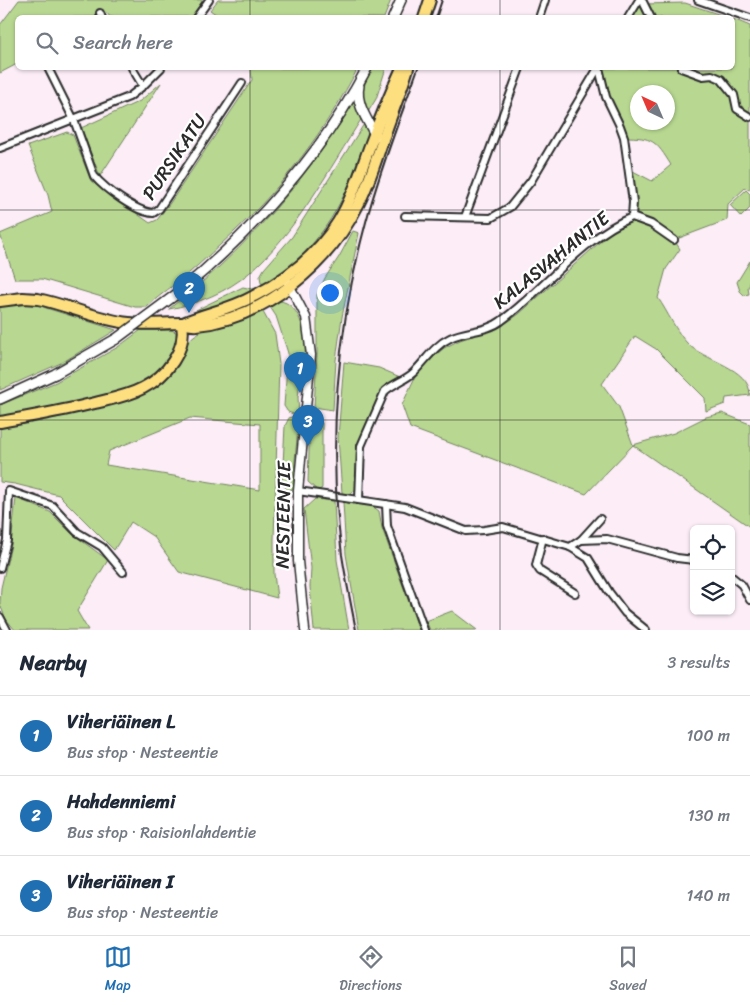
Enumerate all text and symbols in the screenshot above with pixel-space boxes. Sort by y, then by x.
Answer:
search box [15,15,735,70]
text: Search here [73,26,173,59]
icon: search [33,29,61,57]
north arrow [630,85,675,130]
street label: PURSIKATU [133,107,215,207]
street label: KALASVAHANTIE [485,201,618,318]
pin: 2 [173,272,205,313]
your location [317,280,343,306]
pin: 1 [284,352,316,393]
pin: 3 [292,405,324,446]
street label: NESTEENTIE [266,460,300,569]
map controls [690,525,735,615]
button: locate [690,525,735,570]
button: layers [690,570,735,615]
text: Nearby [20,644,86,682]
text: 3 results [667,648,730,677]
text: Viheriäinen L [67,705,175,738]
text: 1 [33,721,39,750]
text: 100 m [686,721,730,750]
text: Bus stop · Nesteentie [67,738,218,767]
text: Hahdenniemi [67,785,175,818]
text: 2 [31,801,41,830]
text: 130 m [688,801,730,830]
text: Bus stop · Raisionlahdentie [67,818,256,847]
text: Viheriäinen I [67,865,174,898]
text: 3 [32,881,40,910]
text: 140 m [687,881,730,910]
text: Bus stop · Nesteentie [67,898,218,927]
tab: Map [104,943,132,998]
tab: Directions [339,943,402,998]
tab: Saved [609,943,646,998]

